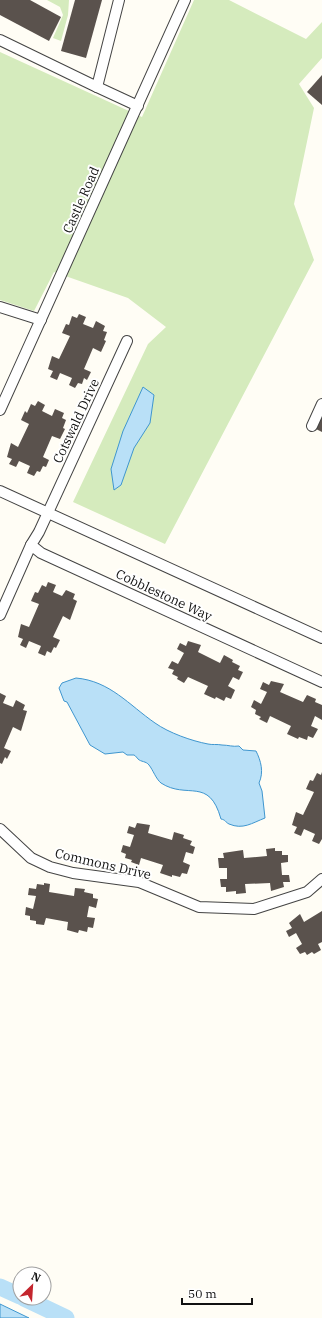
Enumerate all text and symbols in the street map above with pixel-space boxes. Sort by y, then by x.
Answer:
street label: Castle Road [59,164,103,236]
street label: Cotswald Drive [49,376,103,466]
street label: Cobblestone Way [113,565,215,625]
street label: Commons Drive [53,845,153,883]
north arrow [12,1266,52,1306]
text: N [29,1269,43,1285]
scale bar [182,1280,252,1306]
text: 50 m [188,1286,217,1301]

